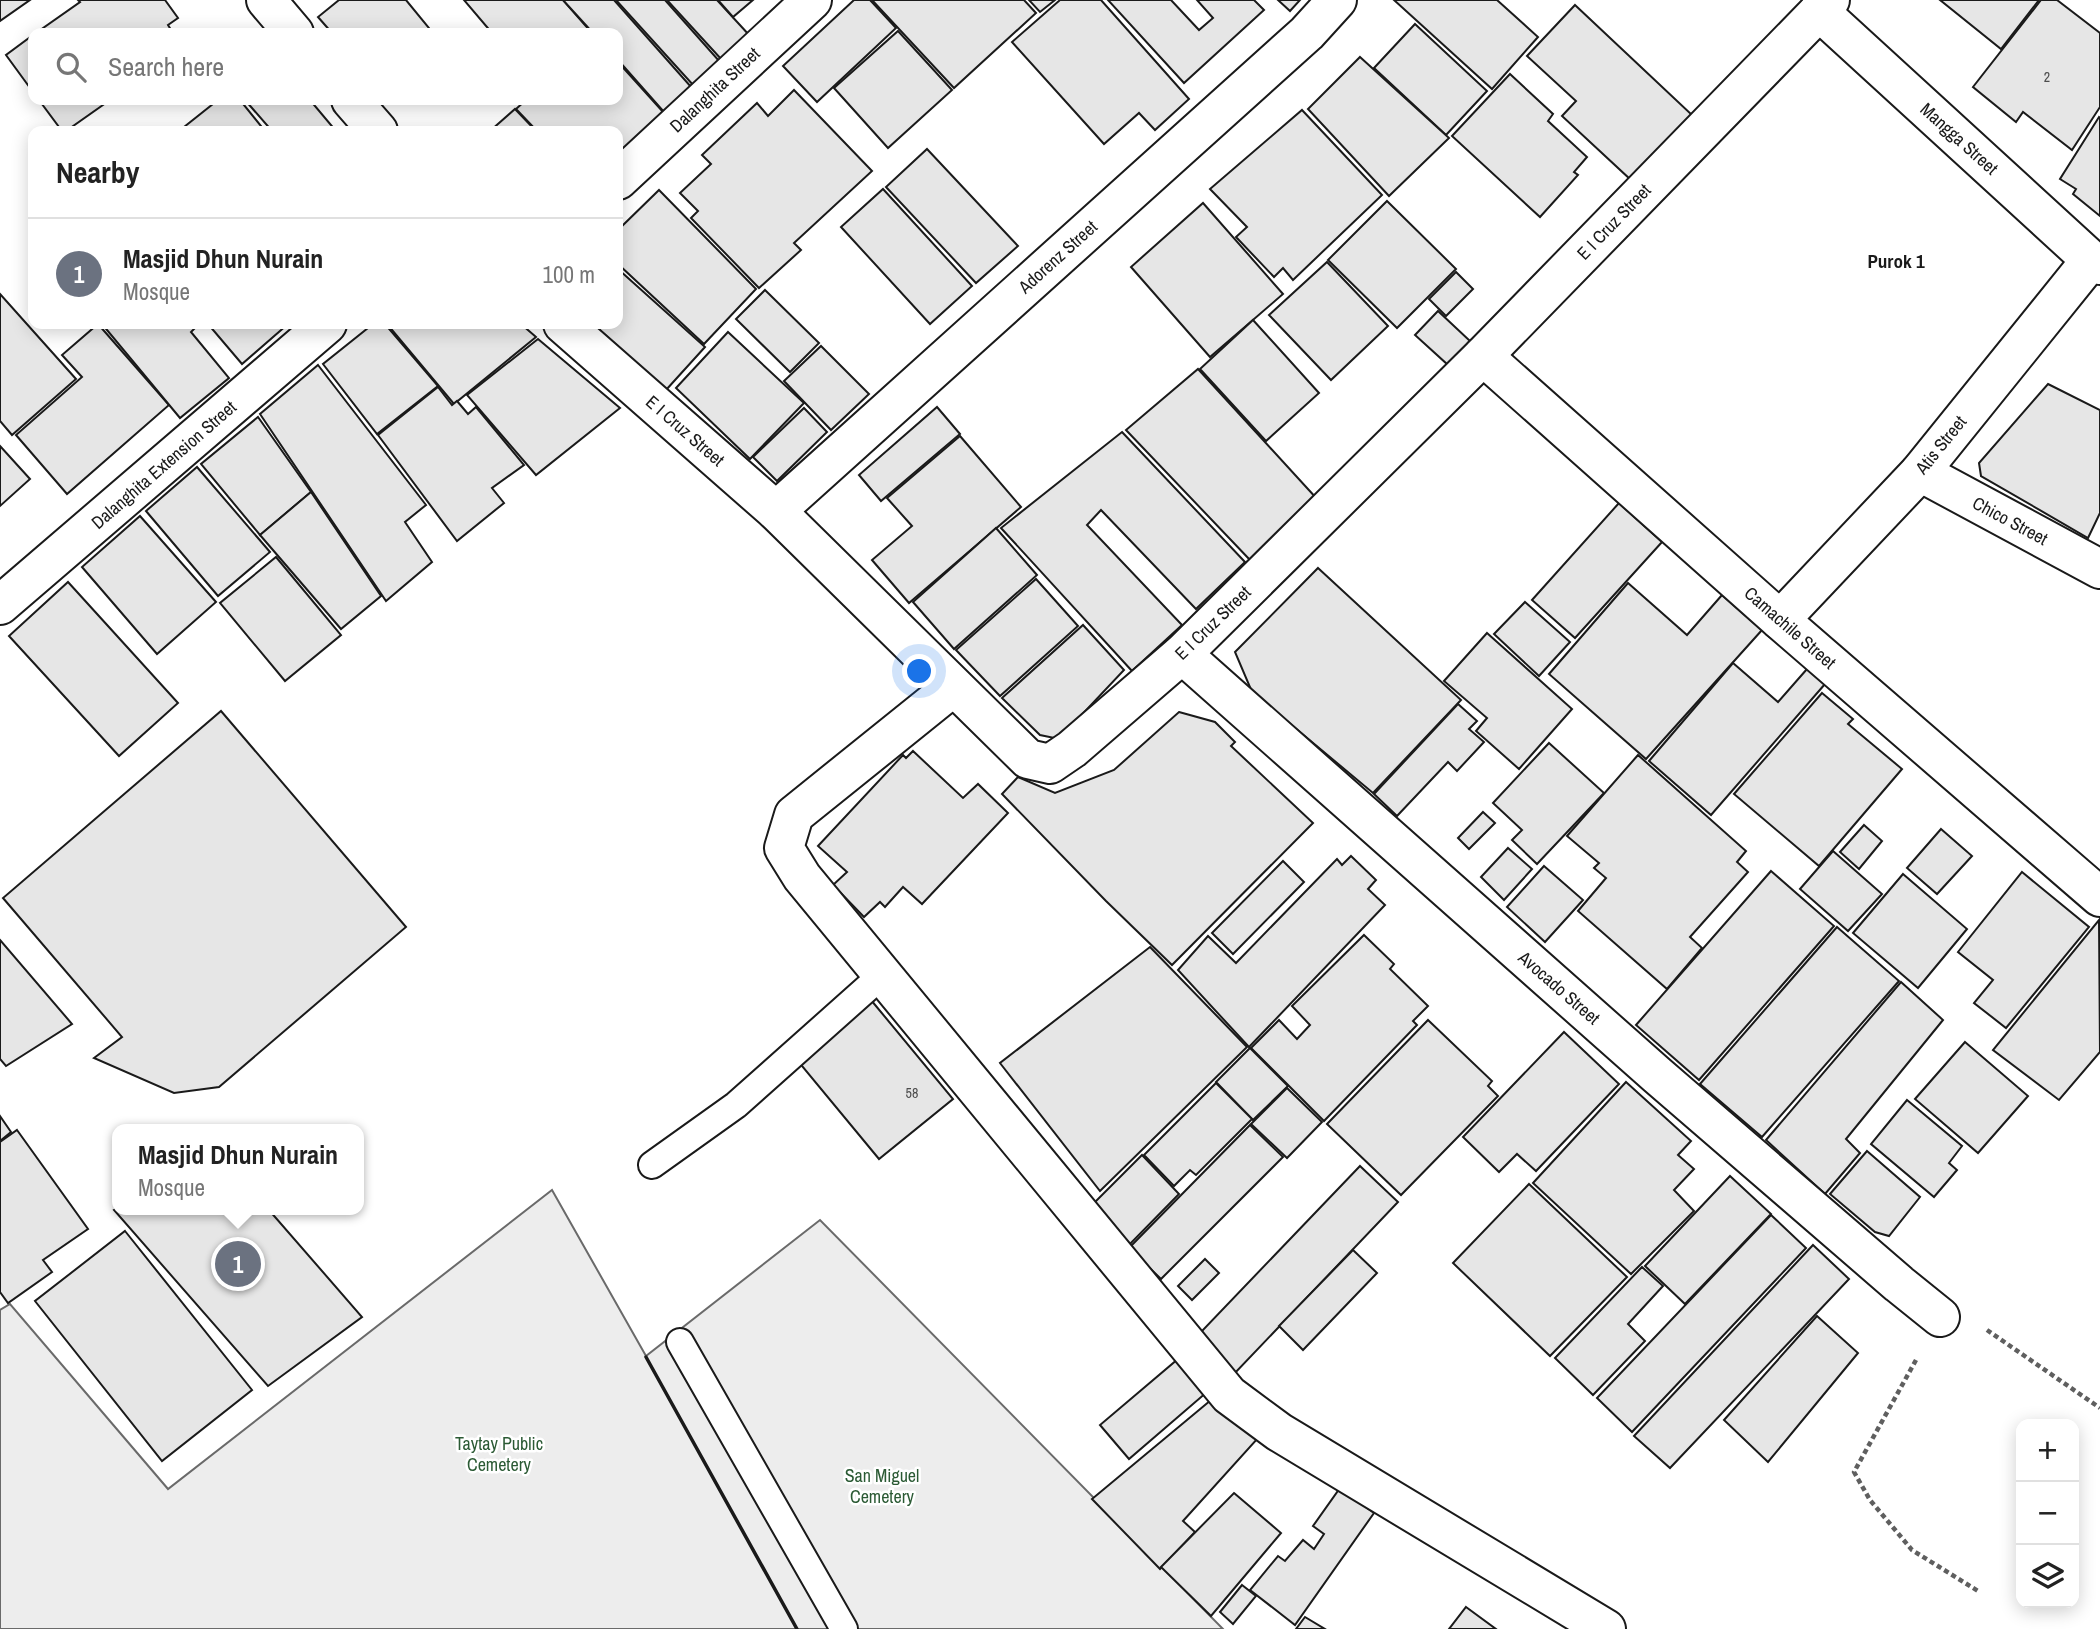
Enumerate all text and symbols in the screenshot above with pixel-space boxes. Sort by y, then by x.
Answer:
search box [28,28,623,105]
street label: Dalanghita Street [664,41,765,138]
icon: search [52,48,90,86]
text: Search here [108,49,224,84]
house number: 2 [2044,68,2050,86]
street label: Mangga Street [1915,97,2004,180]
text: Nearby [56,152,139,192]
street label: E I Cruz Street [1571,178,1656,265]
street label: Adorenz Street [1012,214,1103,300]
text: Masjid Dhun Nurain [123,241,323,276]
district label: Purok 1 [1867,248,1925,274]
text: 1 [74,259,84,290]
text: 100 m [543,259,595,290]
text: Mosque [123,276,190,307]
street label: E I Cruz Street [641,389,730,472]
street label: Dalanghita Extension Street [86,395,242,535]
street label: Atis Street [1909,410,1972,480]
street label: Chico Street [1968,490,2052,551]
street label: E I Cruz Street [1169,580,1256,665]
street label: Camachile Street [1739,581,1842,674]
your location [902,654,936,688]
street label: Avocado Street [1512,945,1606,1030]
house number: 58 [906,1084,918,1102]
popup [112,1124,364,1215]
text: Masjid Dhun Nurain [138,1137,338,1172]
text: Mosque [138,1172,205,1203]
pin: 1 [215,1238,261,1290]
map controls [2016,1419,2079,1608]
button: + [2016,1419,2079,1482]
park label: Taytay Public Cemetery [455,1431,543,1477]
park label: San Miguel Cemetery [845,1463,919,1509]
button: − [2016,1482,2079,1545]
button: layers [2016,1545,2079,1608]

